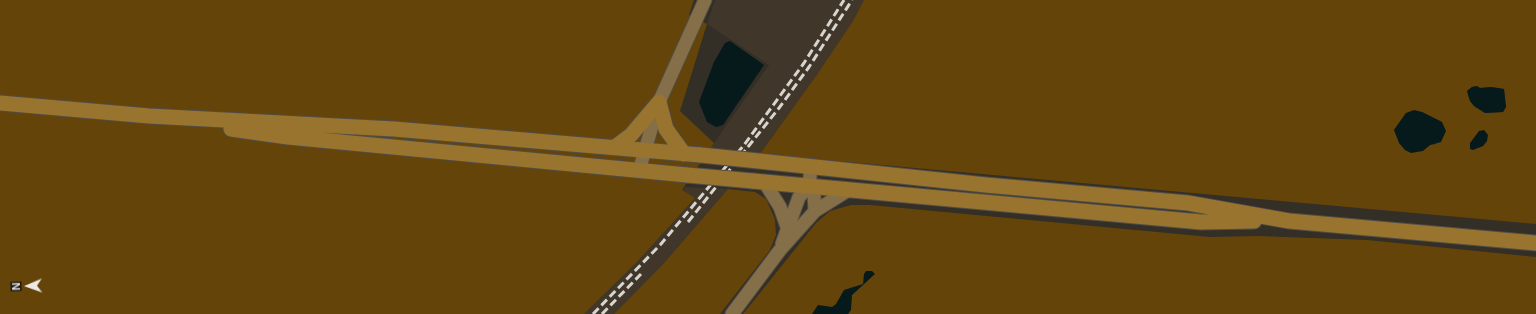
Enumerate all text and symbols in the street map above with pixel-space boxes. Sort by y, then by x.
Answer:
north arrow [8,266,48,306]
text: N [10,282,22,291]

